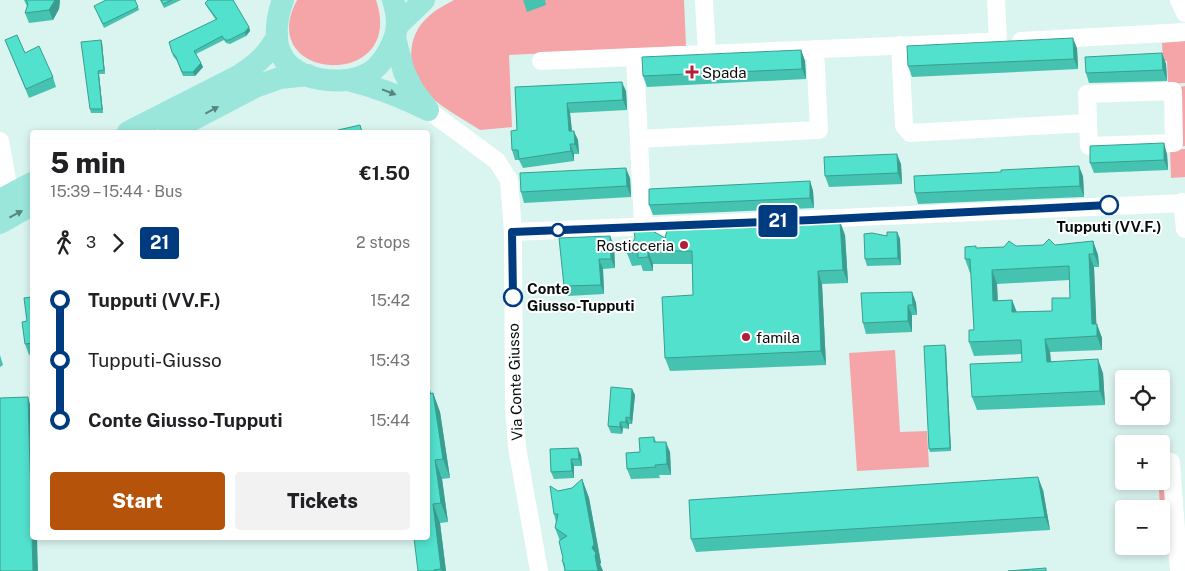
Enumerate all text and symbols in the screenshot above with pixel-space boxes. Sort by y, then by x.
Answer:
place label: Spada [702,64,746,81]
marker: Spada [686,66,698,78]
one-way arrow [382,89,397,96]
one-way arrow [205,105,219,114]
text: 5 min [50,146,125,179]
text: €1.50 [359,162,410,184]
text: 15:39 – 15:44 · Bus [50,182,182,201]
marker: Tupputi (VV.F.) [1099,195,1119,215]
line badge: 21 [756,205,800,237]
one-way arrow [9,210,24,218]
text: 21 [768,210,788,231]
place label: Tupputi (VV.F.) [1057,218,1161,235]
unlabelled marker [551,223,565,237]
icon: walk [50,229,78,257]
icon: forward [104,229,132,257]
text: 21 [150,232,169,253]
text: 3 [86,233,96,252]
text: 2 stops [356,233,410,252]
place label: Rosticceria [596,237,674,254]
marker: Rosticceria [678,239,690,251]
place label: Conte Giusso-Tupputi [527,280,635,314]
marker: Conte Giusso-Tupputi [503,287,523,307]
text: Tupputi (VV.F.) [88,289,221,311]
text: 15:42 [370,291,410,310]
street label: Via Conte Giusso [504,323,526,441]
place label: famila [756,329,800,346]
marker: famila [740,331,752,343]
text: Tupputi-Giusso [88,349,222,371]
text: 15:43 [370,351,410,370]
map controls [1115,370,1170,555]
button: locate [1115,370,1170,425]
text: Conte Giusso-Tupputi [88,409,283,431]
text: 15:44 [370,411,410,430]
button: + [1115,435,1170,490]
button: Start [50,472,225,530]
button: Tickets [235,472,410,530]
button: − [1115,500,1170,555]

